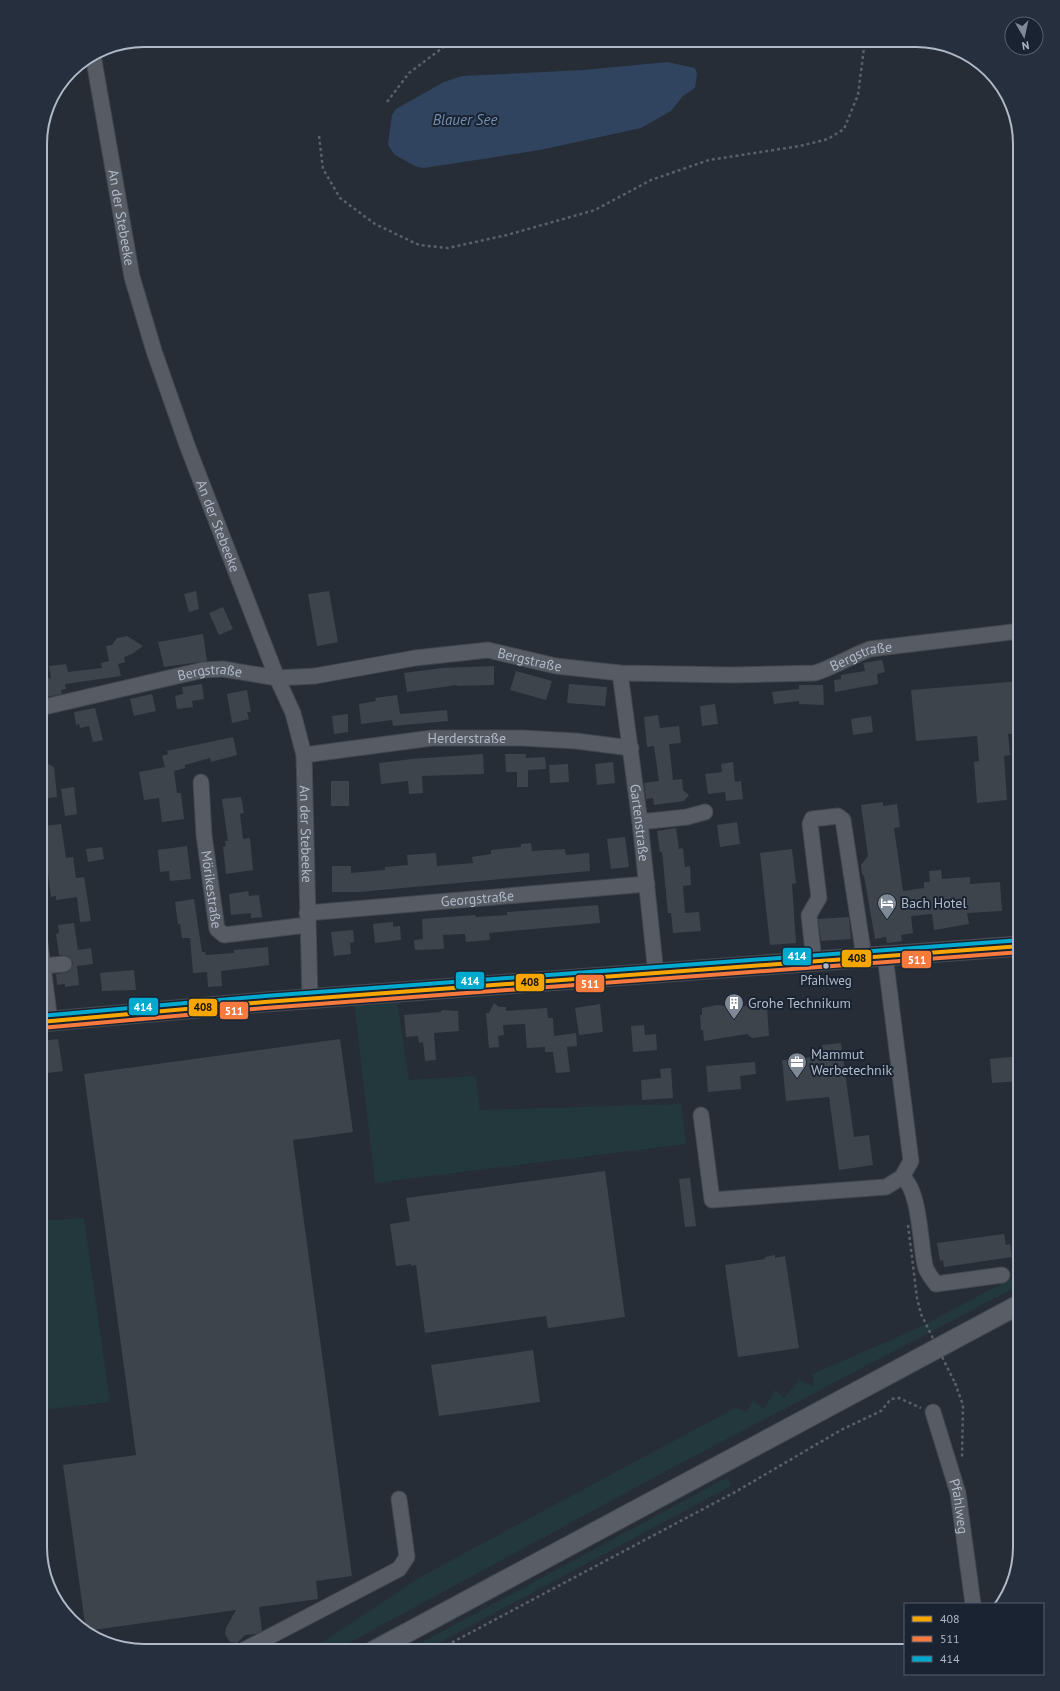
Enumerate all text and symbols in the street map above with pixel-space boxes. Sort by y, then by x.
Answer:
north arrow [1004,16,1044,56]
text: N [1021,38,1030,53]
water label: Blauer See [433,110,497,129]
street label: An der Stebeeke [104,168,139,267]
street label: An der Stebeeke [192,477,244,575]
street label: Bergstraße [827,637,893,675]
street label: Bergstraße [496,644,563,676]
street label: Bergstraße [176,660,244,685]
street label: Herderstraße [428,729,506,747]
street label: Gartenstraße [626,783,653,862]
street label: An der Stebeeke [296,785,316,883]
street label: Mörikestraße [197,849,226,930]
street label: Georgstraße [440,886,515,911]
hotel icon: Bach Hotel [876,892,898,920]
place label: Bach Hotel [901,894,967,912]
line badge: 414 [782,947,812,966]
text: 414 [788,949,807,963]
line badge: 408 [841,949,872,968]
line badge: 511 [901,950,932,969]
text: 408 [848,951,866,965]
text: 511 [908,953,926,967]
marker: Pfahlweg [821,961,831,971]
line badge: 414 [455,971,485,990]
place label: Pfahlweg [800,972,852,989]
line badge: 408 [515,973,545,992]
text: 414 [461,974,480,988]
line badge: 511 [575,974,605,993]
text: 408 [521,975,539,989]
text: 511 [581,977,599,991]
building icon: Grohe Technikum [723,992,745,1020]
place label: Grohe Technikum [748,994,851,1012]
line badge: 414 [128,997,159,1016]
line badge: 408 [188,998,218,1017]
text: 414 [134,1000,153,1014]
text: 408 [194,1000,212,1014]
line badge: 511 [219,1001,249,1020]
text: 511 [225,1004,243,1018]
place label: Mammut Werbetechnik [811,1045,892,1079]
office icon: Mammut Werbetechnik [786,1051,808,1079]
street label: Pfahlweg [945,1476,972,1535]
legend [904,1603,1044,1675]
text: 408 [940,1611,960,1626]
text: 511 [940,1631,960,1646]
text: 414 [940,1651,960,1666]

